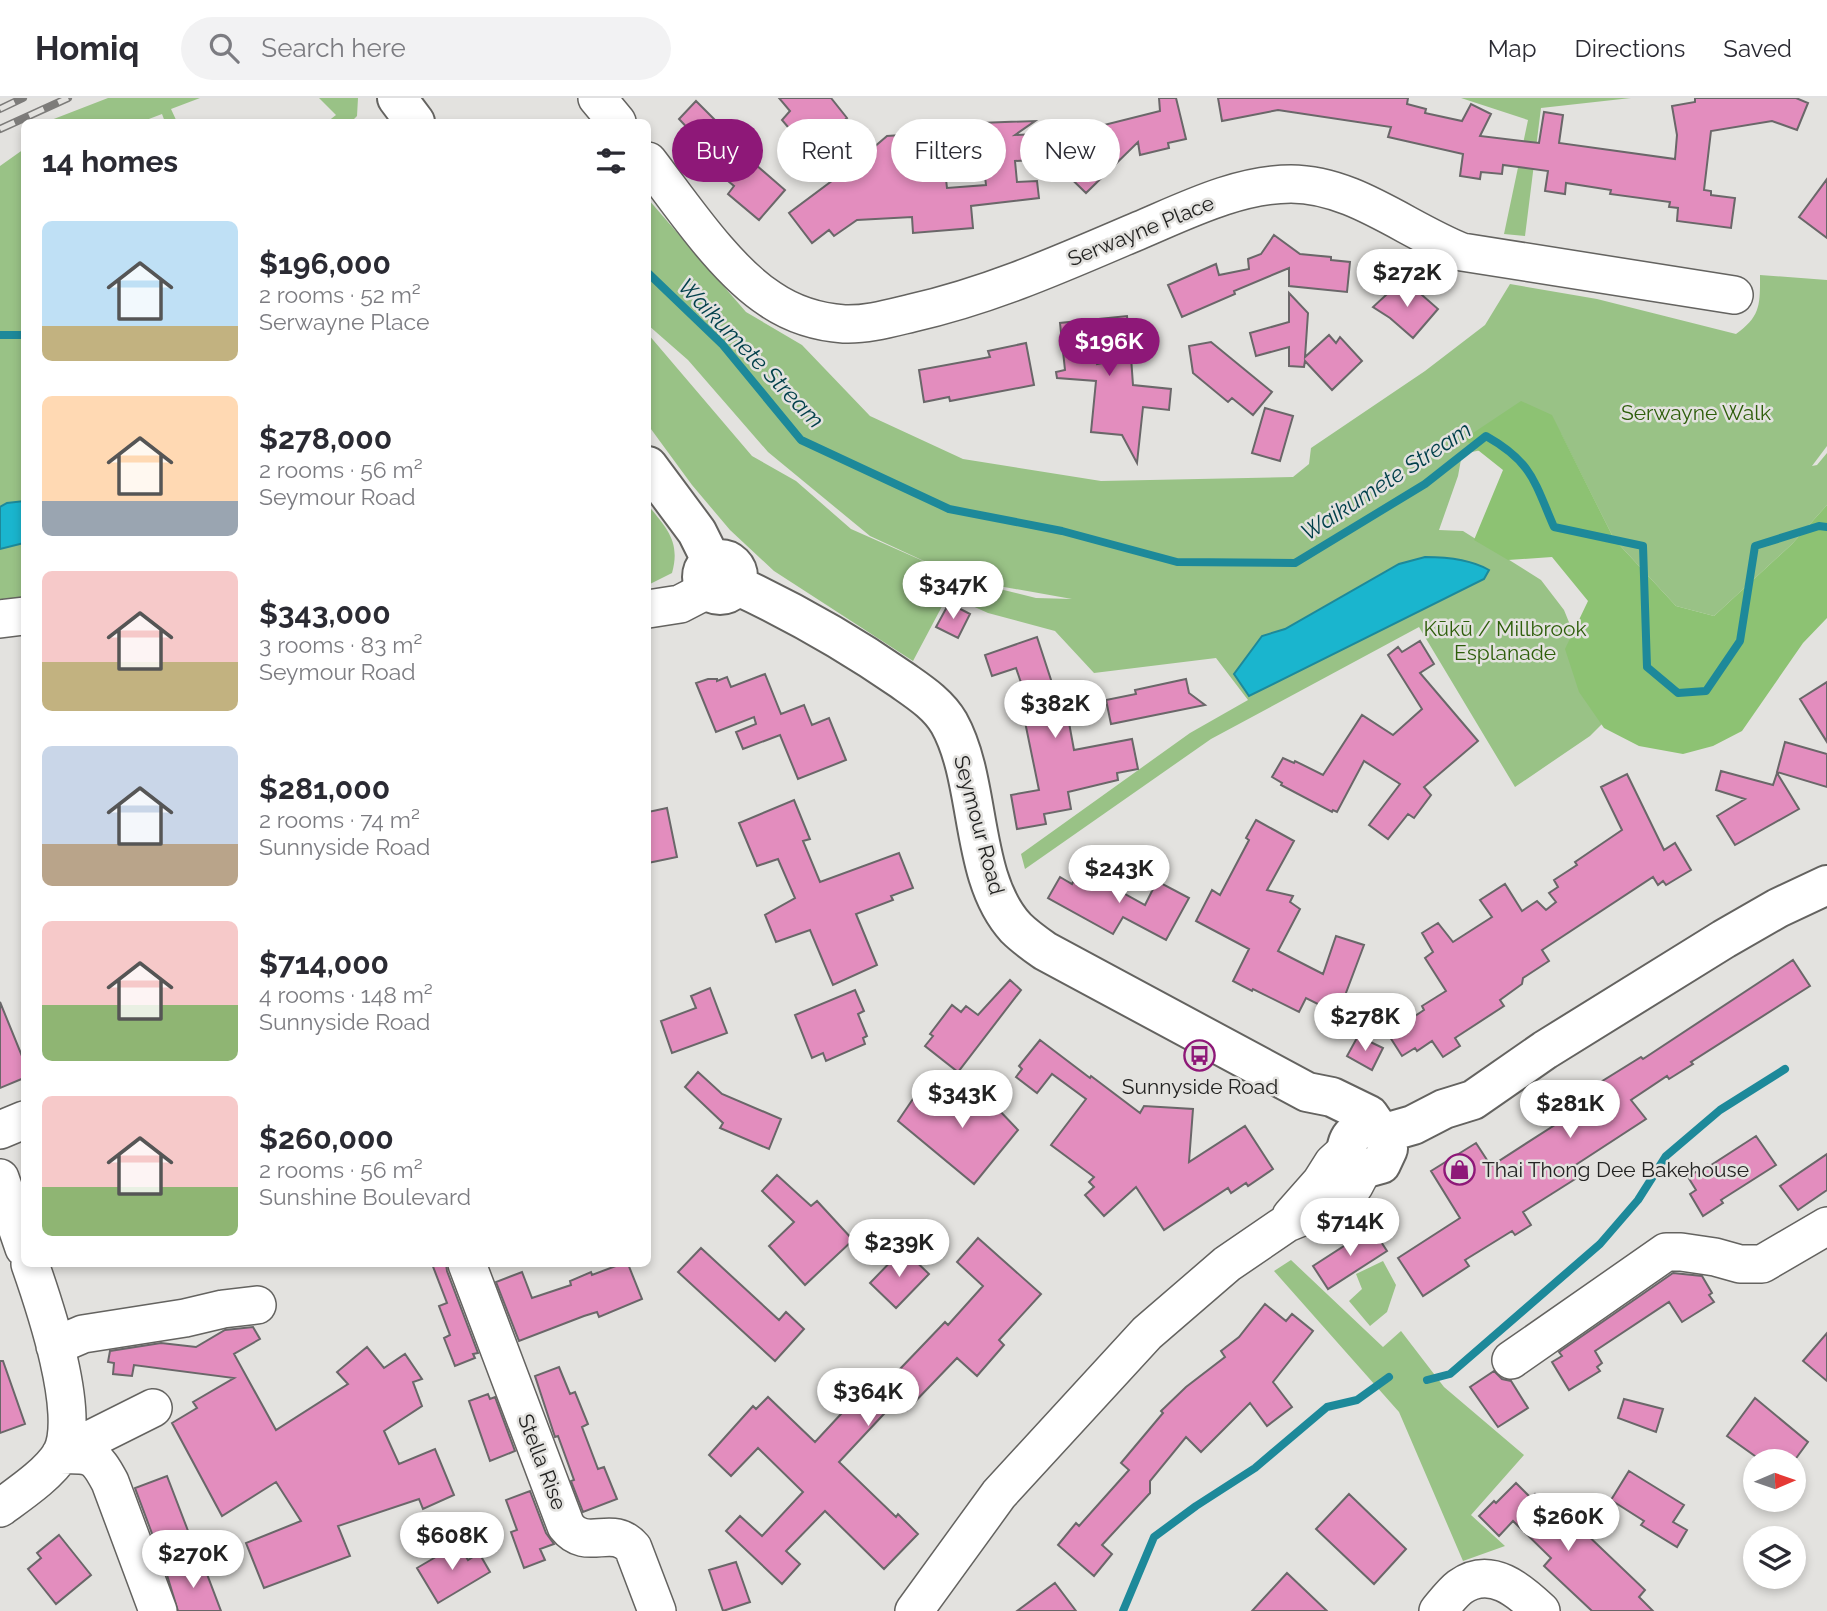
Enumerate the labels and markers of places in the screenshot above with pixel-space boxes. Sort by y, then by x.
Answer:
pin: $272K [1358,250,1456,309]
pin: $196K [1060,318,1158,378]
pin: $347K [904,561,1002,621]
pin: $382K [1006,680,1104,740]
pin: $243K [1070,846,1168,905]
pin: $278K [1316,993,1414,1053]
bus stop icon: Sunnyside Road [1183,1038,1217,1072]
pin: $343K [913,1070,1011,1130]
place label: Sunnyside Road [1122,1074,1278,1099]
pin: $281K [1521,1080,1619,1140]
shop icon: Thai Thong Dee Bakehouse [1442,1153,1476,1187]
place label: Thai Thong Dee Bakehouse [1482,1157,1749,1182]
pin: $714K [1301,1198,1399,1258]
pin: $239K [850,1220,948,1279]
pin: $364K [819,1368,917,1428]
pin: $260K [1519,1494,1617,1553]
pin: $608K [403,1512,501,1572]
pin: $270K [144,1530,242,1590]

